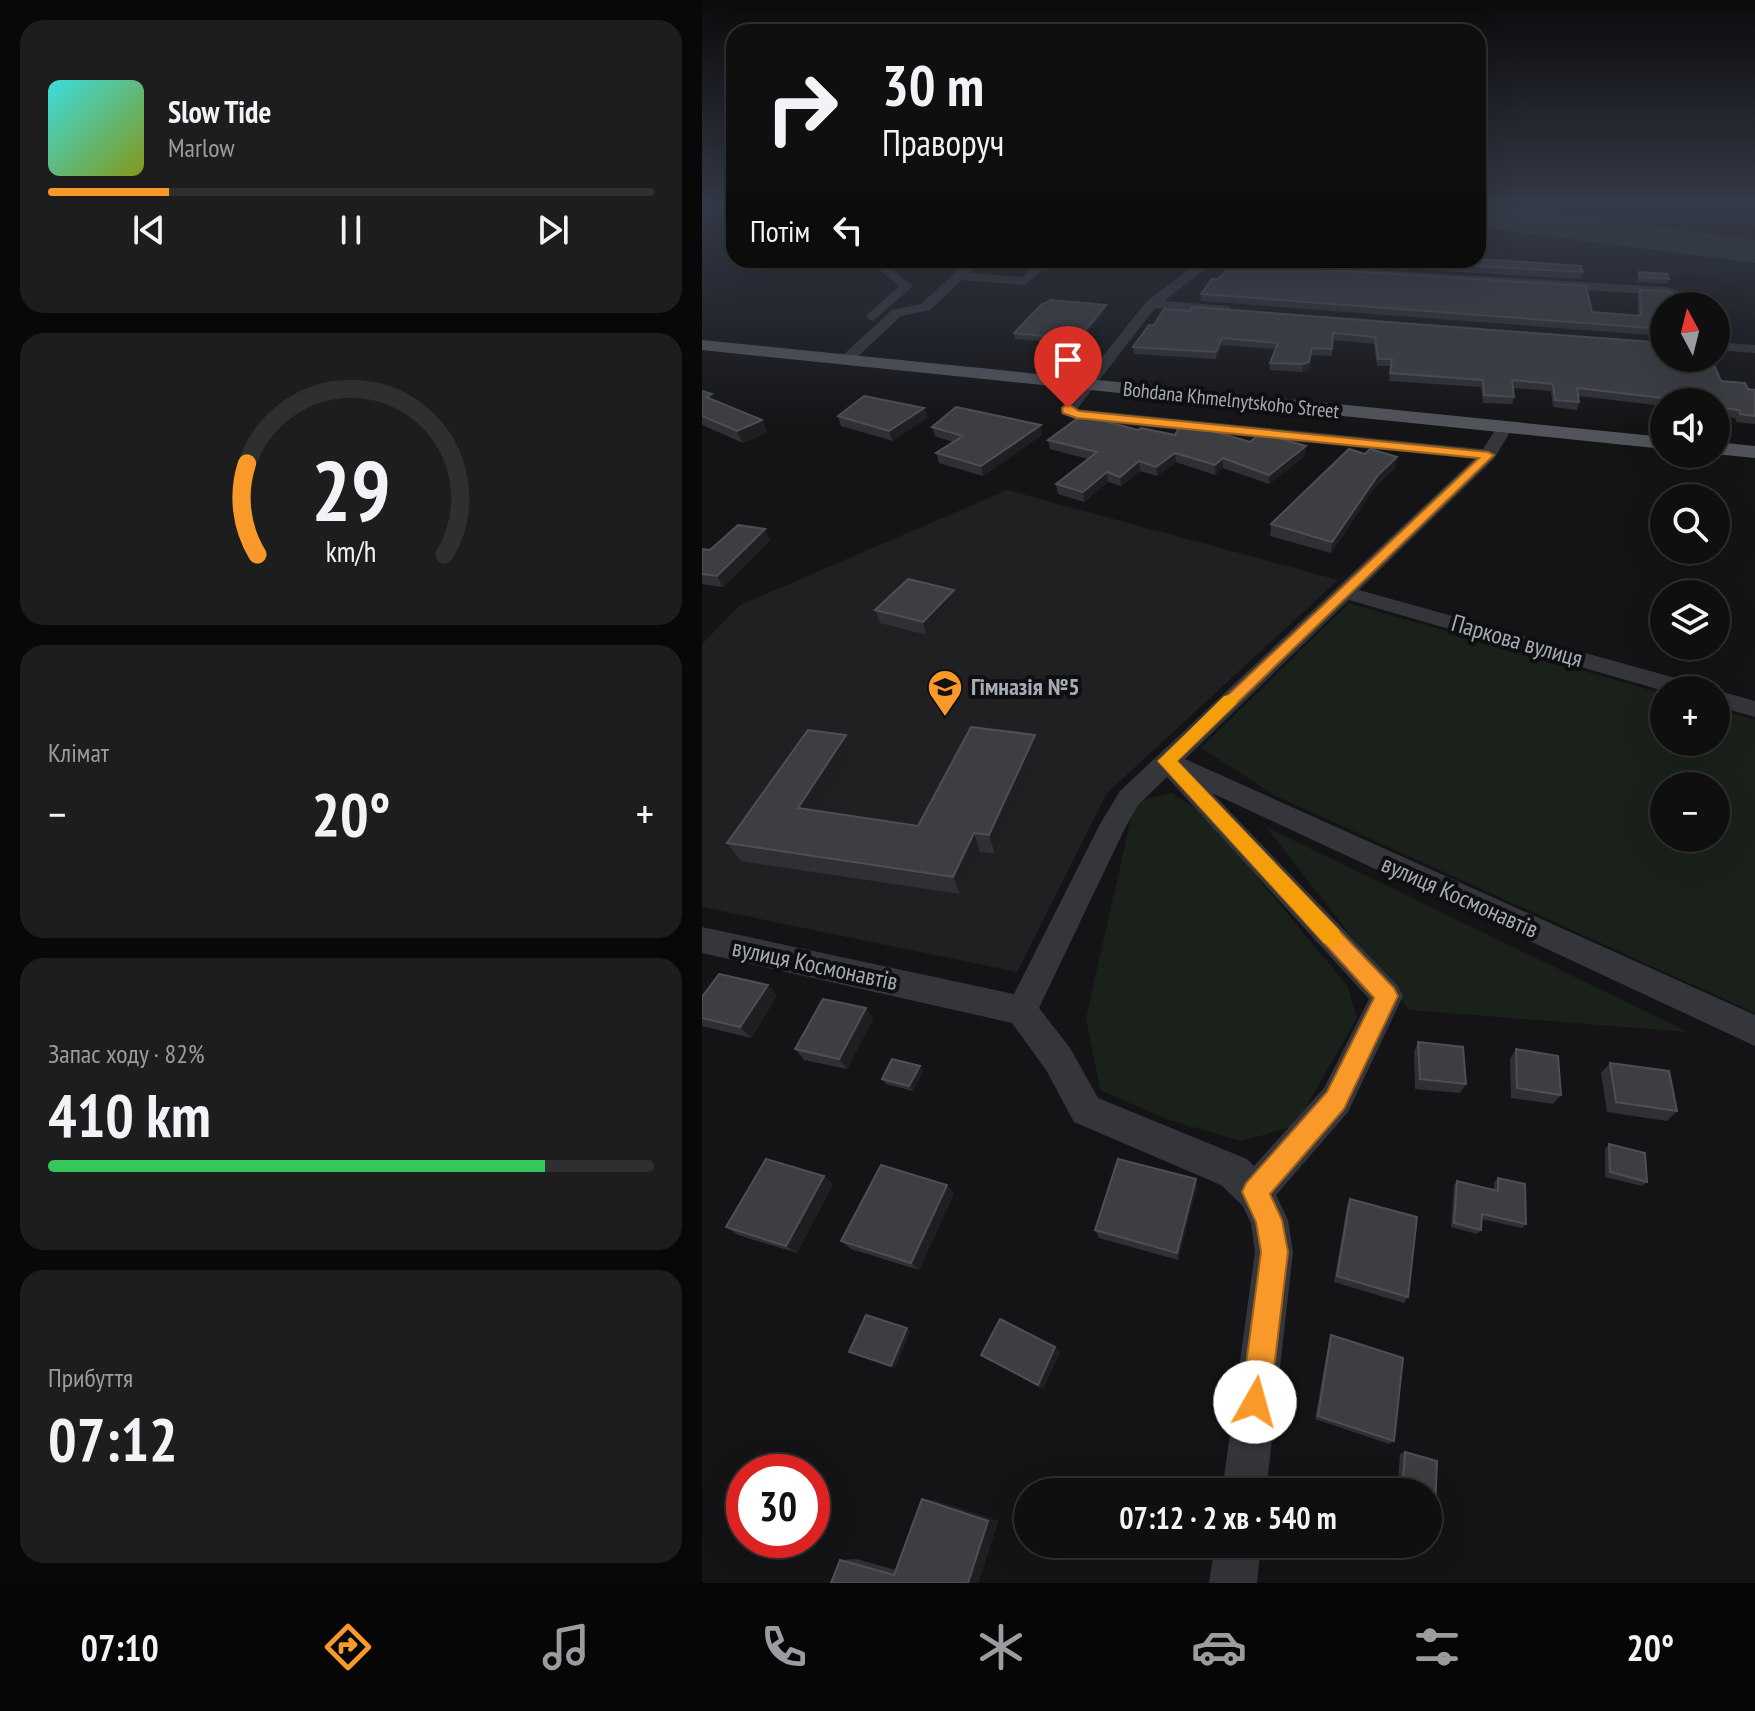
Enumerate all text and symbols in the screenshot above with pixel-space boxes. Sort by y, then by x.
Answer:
text: 30 m [882,49,984,121]
icon: right [750,56,854,160]
text: Slow Tide [168,92,271,131]
text: Праворуч [882,119,1004,166]
text: Marlow [168,131,234,164]
icon: previous [127,208,171,252]
icon: pause [329,208,373,252]
icon: next [531,208,575,252]
icon: left [826,208,870,252]
text: Потім [750,211,810,250]
north arrow [1650,292,1730,372]
map controls [1650,292,1730,852]
pin [1034,326,1102,408]
icon: arrive [1046,338,1090,382]
street label: Bohdana Khmelnytskoho Street [1122,376,1341,424]
button: sound [1650,388,1730,468]
text: 29 [311,435,391,543]
button: search [1650,484,1730,564]
text: km/h [326,533,376,570]
button: layers [1650,580,1730,660]
street label: Паркова вулиця [1448,607,1586,674]
school or university icon: Гімназія №5 [926,668,964,718]
place label: Гімназія №5 [971,671,1080,702]
button: + [1650,676,1730,756]
text: Клімат [48,736,109,769]
button: − [1650,772,1730,852]
text: 20° [311,775,391,853]
text: − [48,785,66,842]
text: + [636,785,654,842]
street label: вулиця Космонавтів [1377,848,1543,945]
street label: вулиця Космонавтів [730,932,901,997]
text: Запас ходу · 82% [48,1037,205,1070]
text: 410 km [48,1076,211,1154]
position arrow [1213,1360,1297,1444]
text: Прибуття [48,1361,133,1394]
text: 07:12 [48,1400,178,1478]
speed limit sign: 30 [726,1454,830,1558]
text: 07:12 · 2 хв · 540 m [1119,1498,1337,1537]
icon: directions [320,1619,376,1675]
icon: music [538,1619,594,1675]
icon: phone [756,1619,812,1675]
icon: climate [973,1619,1029,1675]
icon: car [1191,1619,1247,1675]
icon: filters [1409,1619,1465,1675]
text: 07:10 [81,1624,159,1671]
text: 20° [1627,1624,1674,1671]

